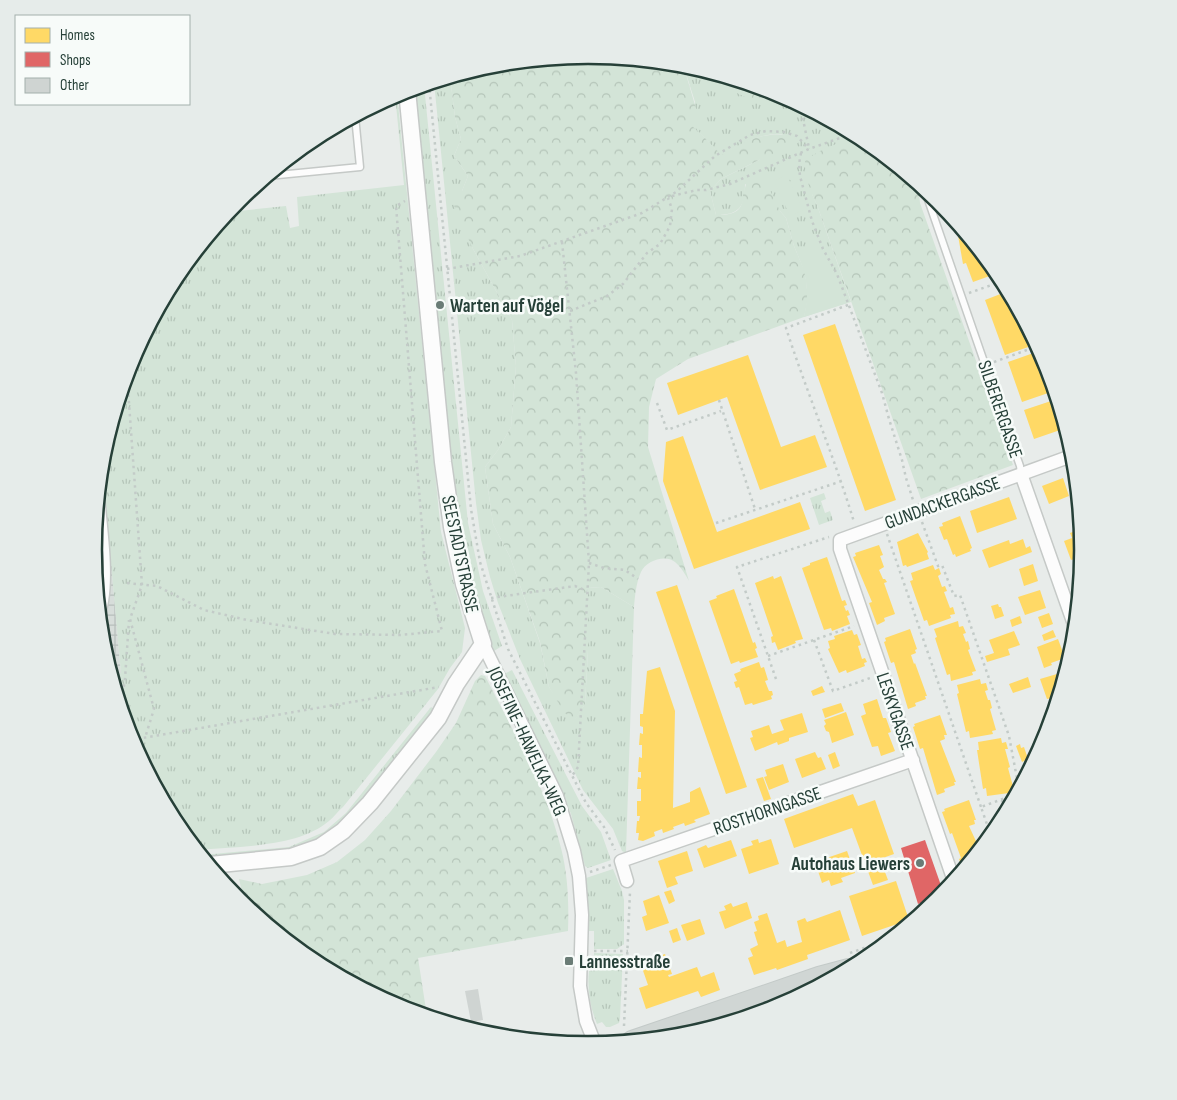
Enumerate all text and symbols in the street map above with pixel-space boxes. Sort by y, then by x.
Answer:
legend [15,15,190,105]
text: Homes [60,26,95,45]
text: Shops [60,51,91,70]
text: Other [60,76,89,95]
place label: Warten auf Vögel [450,295,564,318]
marker: Warten auf Vögel [434,299,446,311]
street label: SILBERERGASSE [972,358,1027,461]
street label: GUNDACKERGASSE [882,472,1003,535]
street label: SEESTADTSTRASSE [436,493,483,615]
street label: JOSEFINE-HAWELKA-WEG [482,663,571,820]
street label: LESKYGASSE [871,670,919,753]
street label: ROSTHORNGASSE [711,782,824,841]
place label: Autohaus Liewers [791,853,910,876]
marker: Autohaus Liewers [914,857,926,869]
place label: Lannesstraße [579,951,670,974]
marker: Lannesstraße [563,955,575,967]

